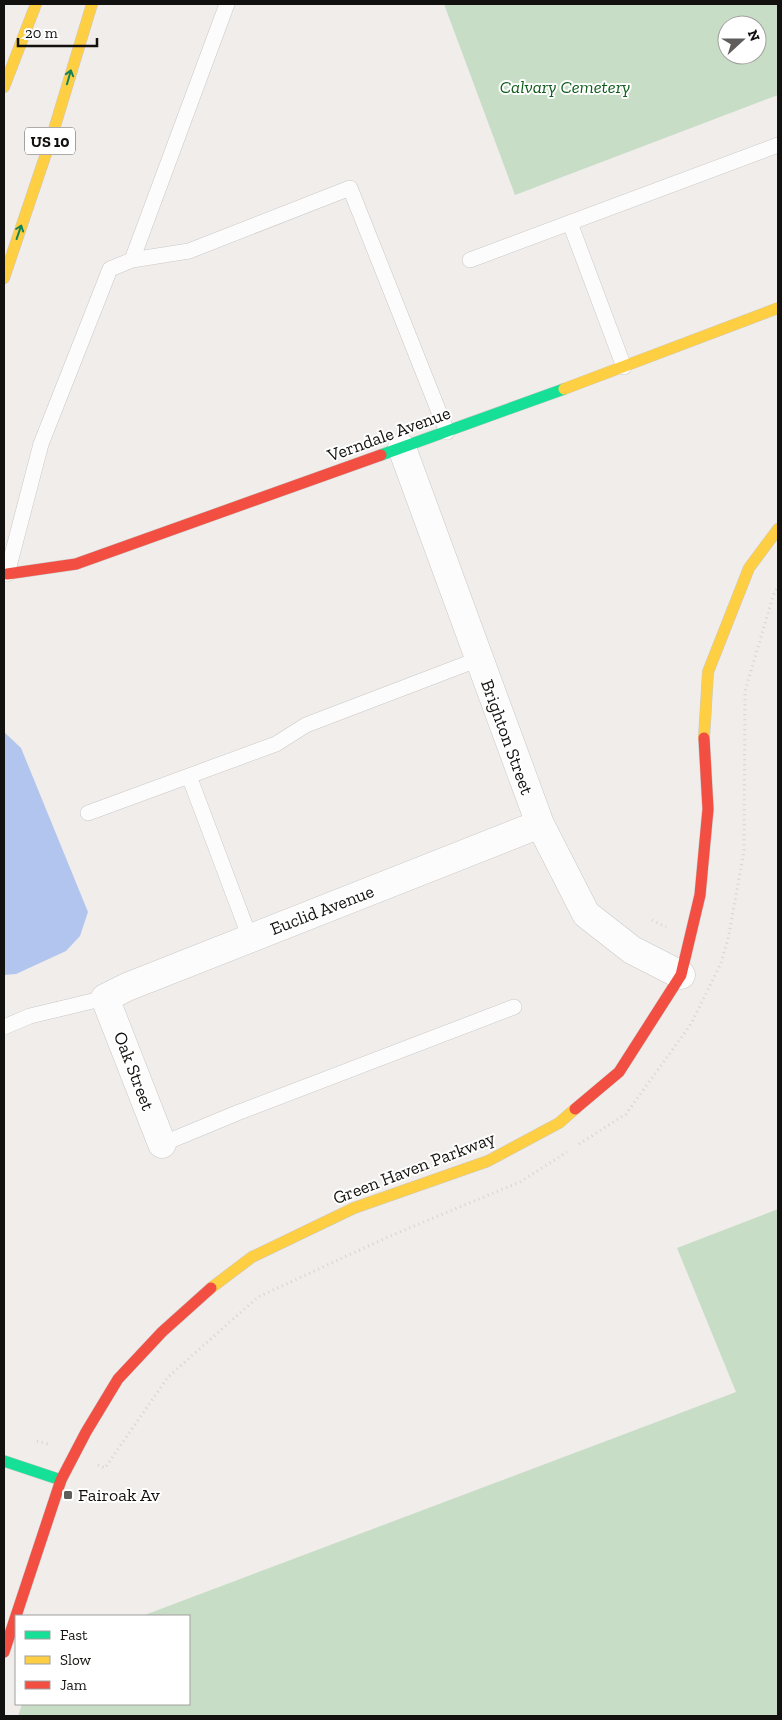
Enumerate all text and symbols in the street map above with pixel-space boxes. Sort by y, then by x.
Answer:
scale bar [18,15,96,47]
north arrow [717,15,767,65]
text: 20 m [25,24,58,42]
text: N [744,28,764,44]
one-way arrow [64,69,74,85]
park label: Calvary Cemetery [500,76,630,98]
road number: US 10 [25,128,75,154]
one-way arrow [15,224,25,240]
street label: Verndale Avenue [324,402,453,467]
street label: Brighton Street [476,676,538,798]
street label: Euclid Avenue [267,880,377,940]
street label: Oak Street [109,1028,159,1114]
street label: Green Haven Parkway [330,1127,499,1209]
place label: Fairoak Av [78,1484,160,1506]
marker: Fairoak Av [62,1489,74,1501]
legend [15,1615,190,1705]
text: Fast [60,1626,88,1644]
text: Slow [60,1651,92,1669]
text: Jam [60,1676,87,1694]

